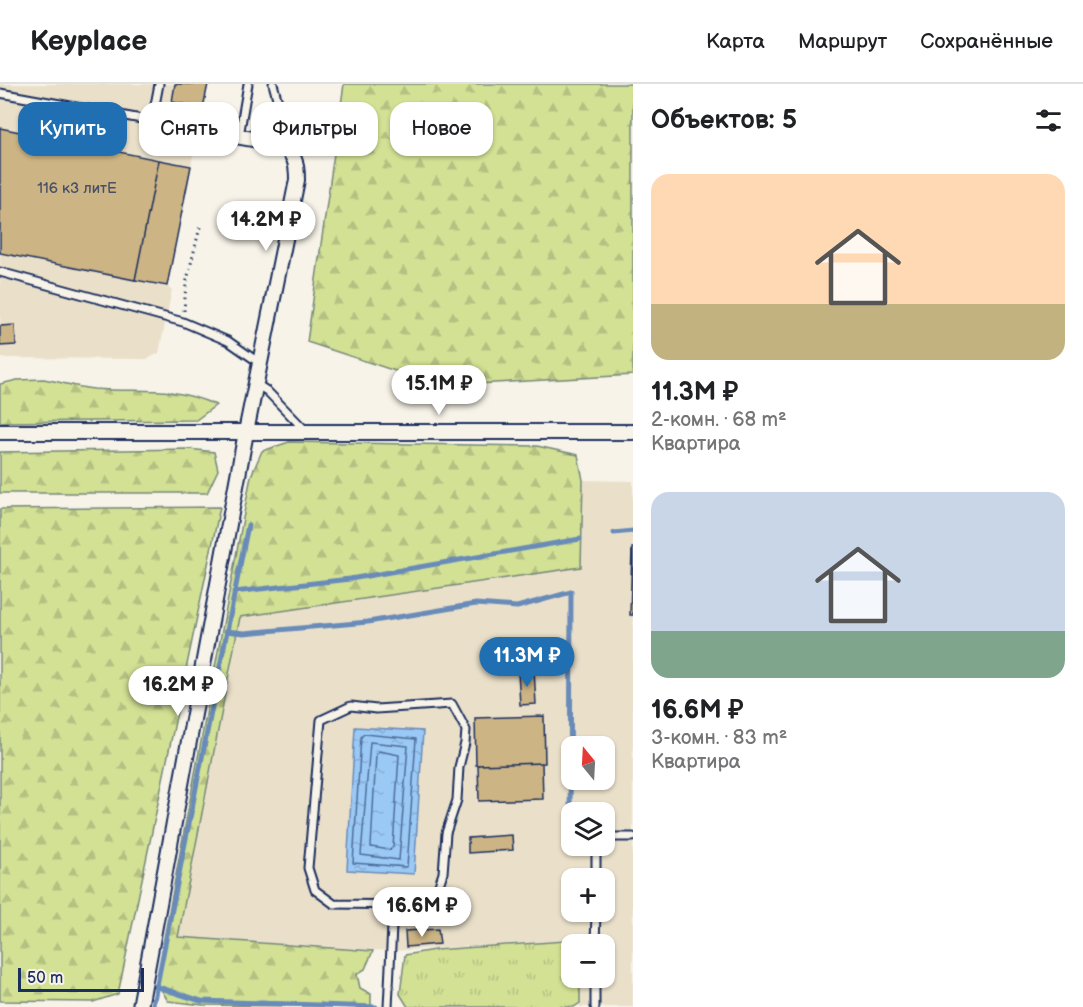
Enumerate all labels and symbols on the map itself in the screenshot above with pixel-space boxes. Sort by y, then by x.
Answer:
house number: 116 к3 литЕ [37,179,117,198]
pin: 14.2M ₽ [211,201,321,252]
pin: 15.1M ₽ [384,365,494,416]
pin: 11.3M ₽ [472,637,582,688]
pin: 16.2M ₽ [123,666,233,717]
north arrow [561,736,615,790]
pin: 16.6M ₽ [367,887,477,938]
scale bar [18,965,144,992]

